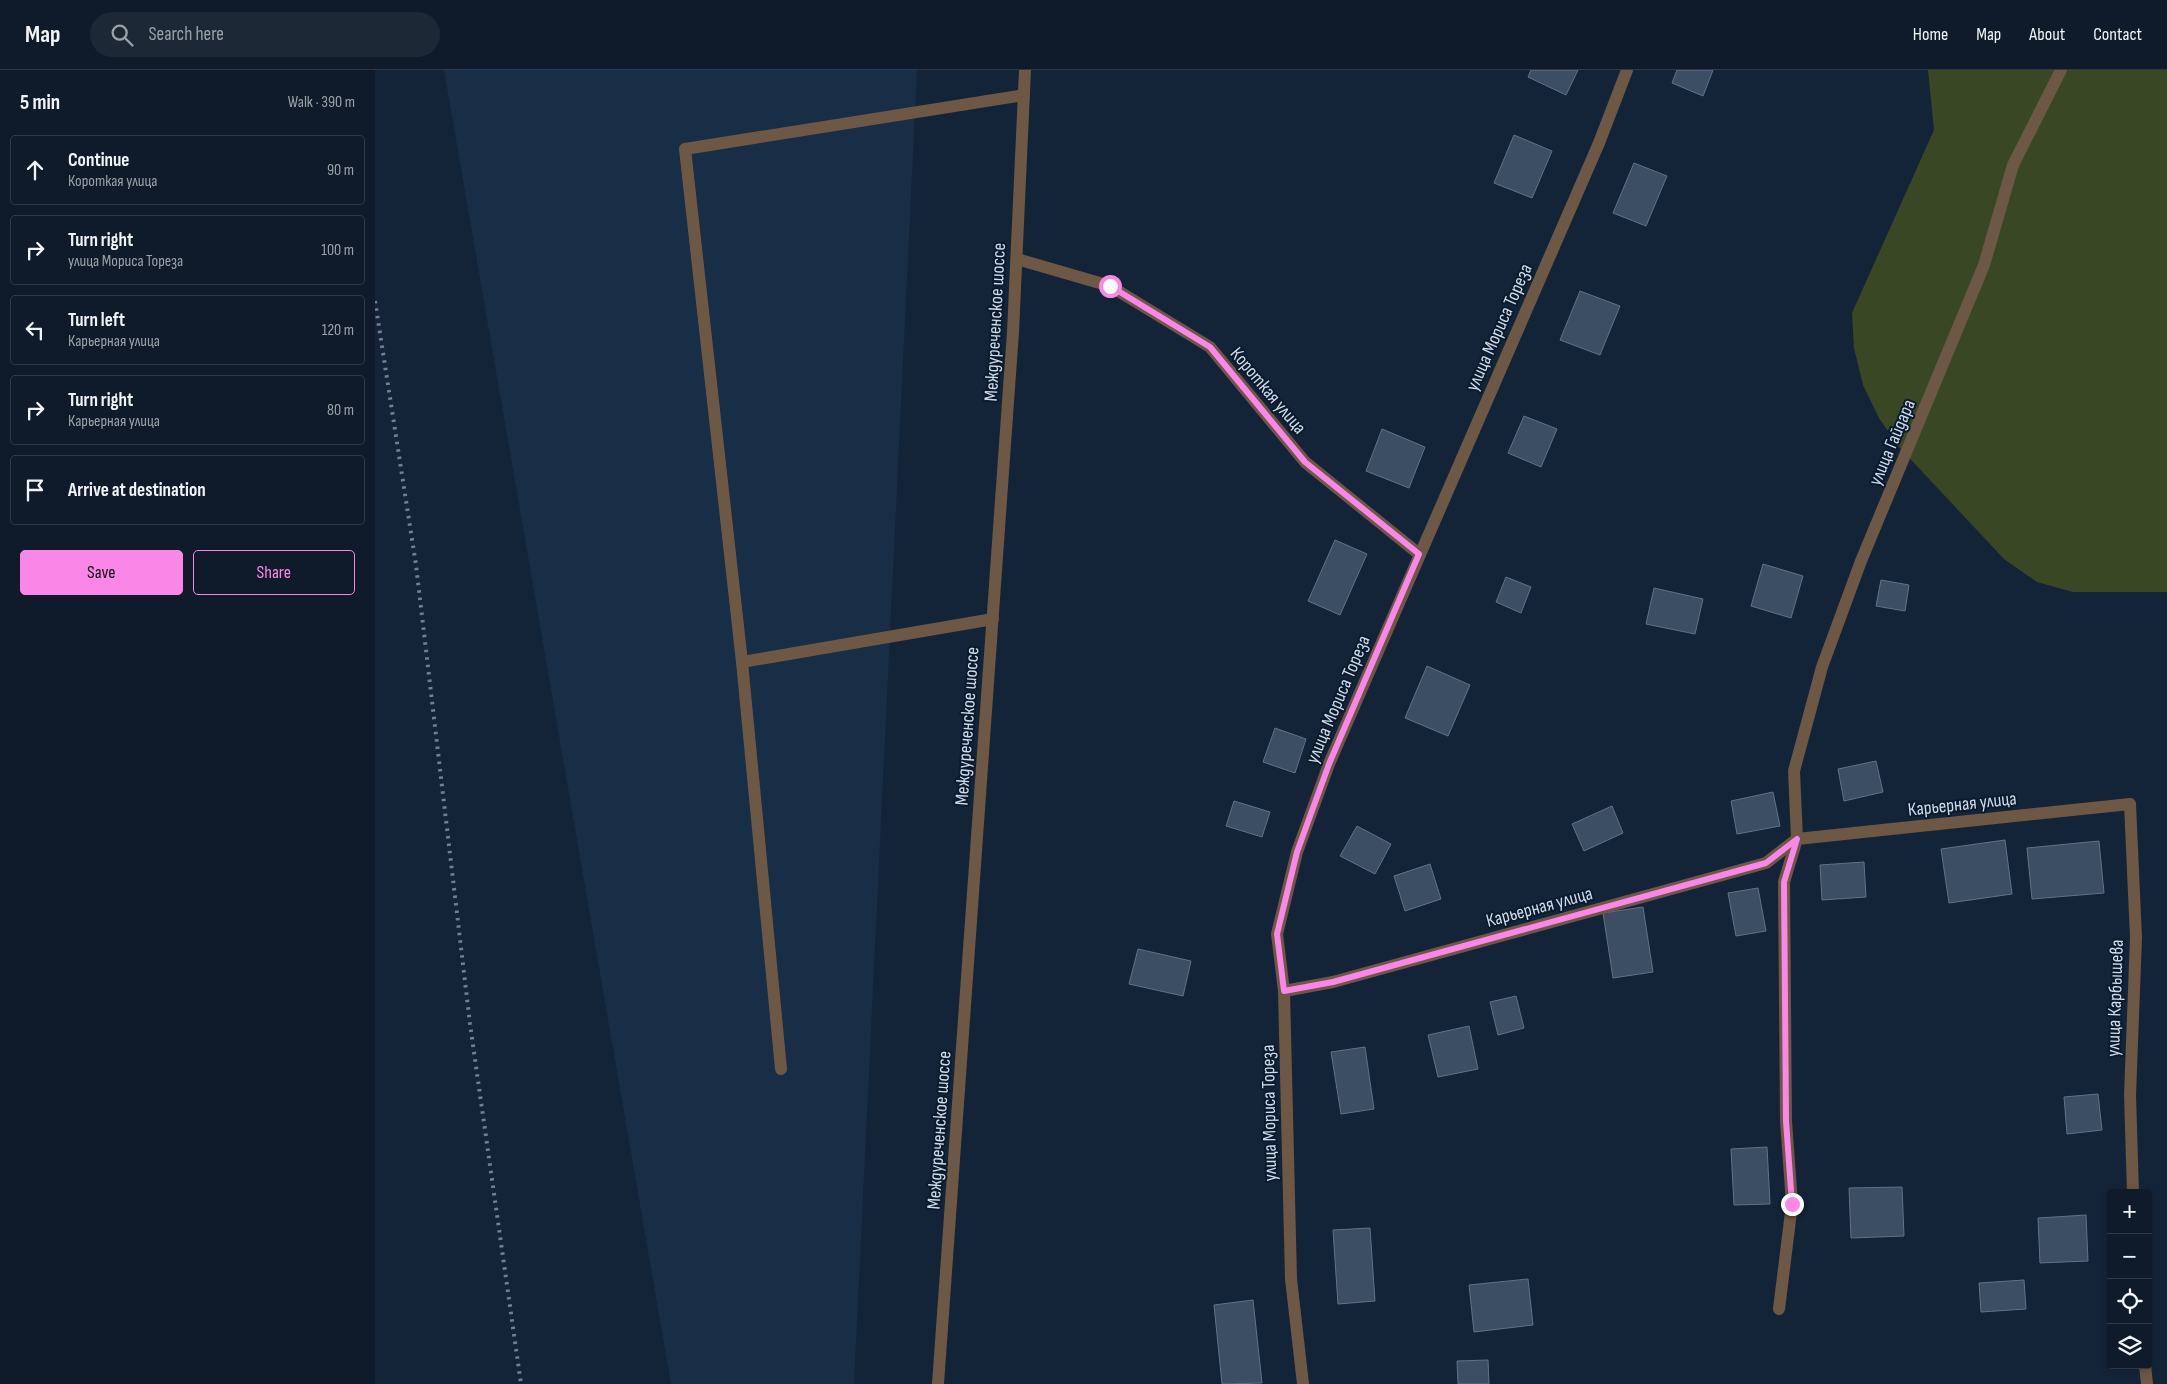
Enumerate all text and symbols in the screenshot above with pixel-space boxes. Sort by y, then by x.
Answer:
search box [90,12,440,57]
text: Map [25,20,60,49]
icon: search [108,21,136,49]
text: Search here [148,23,224,46]
text: Home [1913,24,1948,45]
text: Map [1976,24,2001,45]
text: About [2029,24,2065,45]
text: Contact [2093,24,2142,45]
text: 5 min [20,90,60,115]
text: Walk · 390 m [288,93,355,112]
text: Continue [68,149,129,172]
icon: ahead [21,156,49,184]
text: 90 m [327,161,354,180]
text: Короткая улица [68,172,157,191]
text: Turn right [68,229,133,252]
icon: right [21,236,49,264]
text: 100 m [321,241,354,260]
street label: Междуреченское шоссе [980,242,1011,402]
text: улица Мориса Тореза [68,252,183,271]
street label: улица Мориса Тореза [1461,260,1538,395]
route start [1099,275,1122,298]
text: Turn left [68,309,125,332]
icon: left [21,316,49,344]
text: 120 m [322,321,354,340]
text: Карьерная улица [68,332,160,351]
street label: Короткая улица [1225,343,1311,439]
text: Turn right [68,389,133,412]
icon: right [21,396,49,424]
street label: улица Гайдара [1864,396,1921,489]
text: 80 m [327,401,354,420]
text: Карьерная улица [68,412,160,431]
icon: arrive [21,476,49,504]
text: Arrive at destination [68,479,206,502]
button: Save [20,550,183,595]
button: Share [193,550,355,595]
street label: улица Мориса Тореза [1301,632,1376,767]
street label: Междуреченское шоссе [950,646,985,806]
street label: Карьерная улица [1907,787,2018,822]
street label: Карьерная улица [1484,882,1595,933]
street label: улица Карбышева [2102,939,2129,1057]
street label: улица Мориса Тореза [1257,1044,1282,1182]
street label: Междуреченское шоссе [922,1050,957,1210]
map controls [2107,1189,2152,1369]
button: + [2107,1189,2152,1234]
route end [1781,1193,1804,1216]
button: − [2107,1234,2152,1279]
button: locate [2107,1279,2152,1324]
button: layers [2107,1324,2152,1369]

